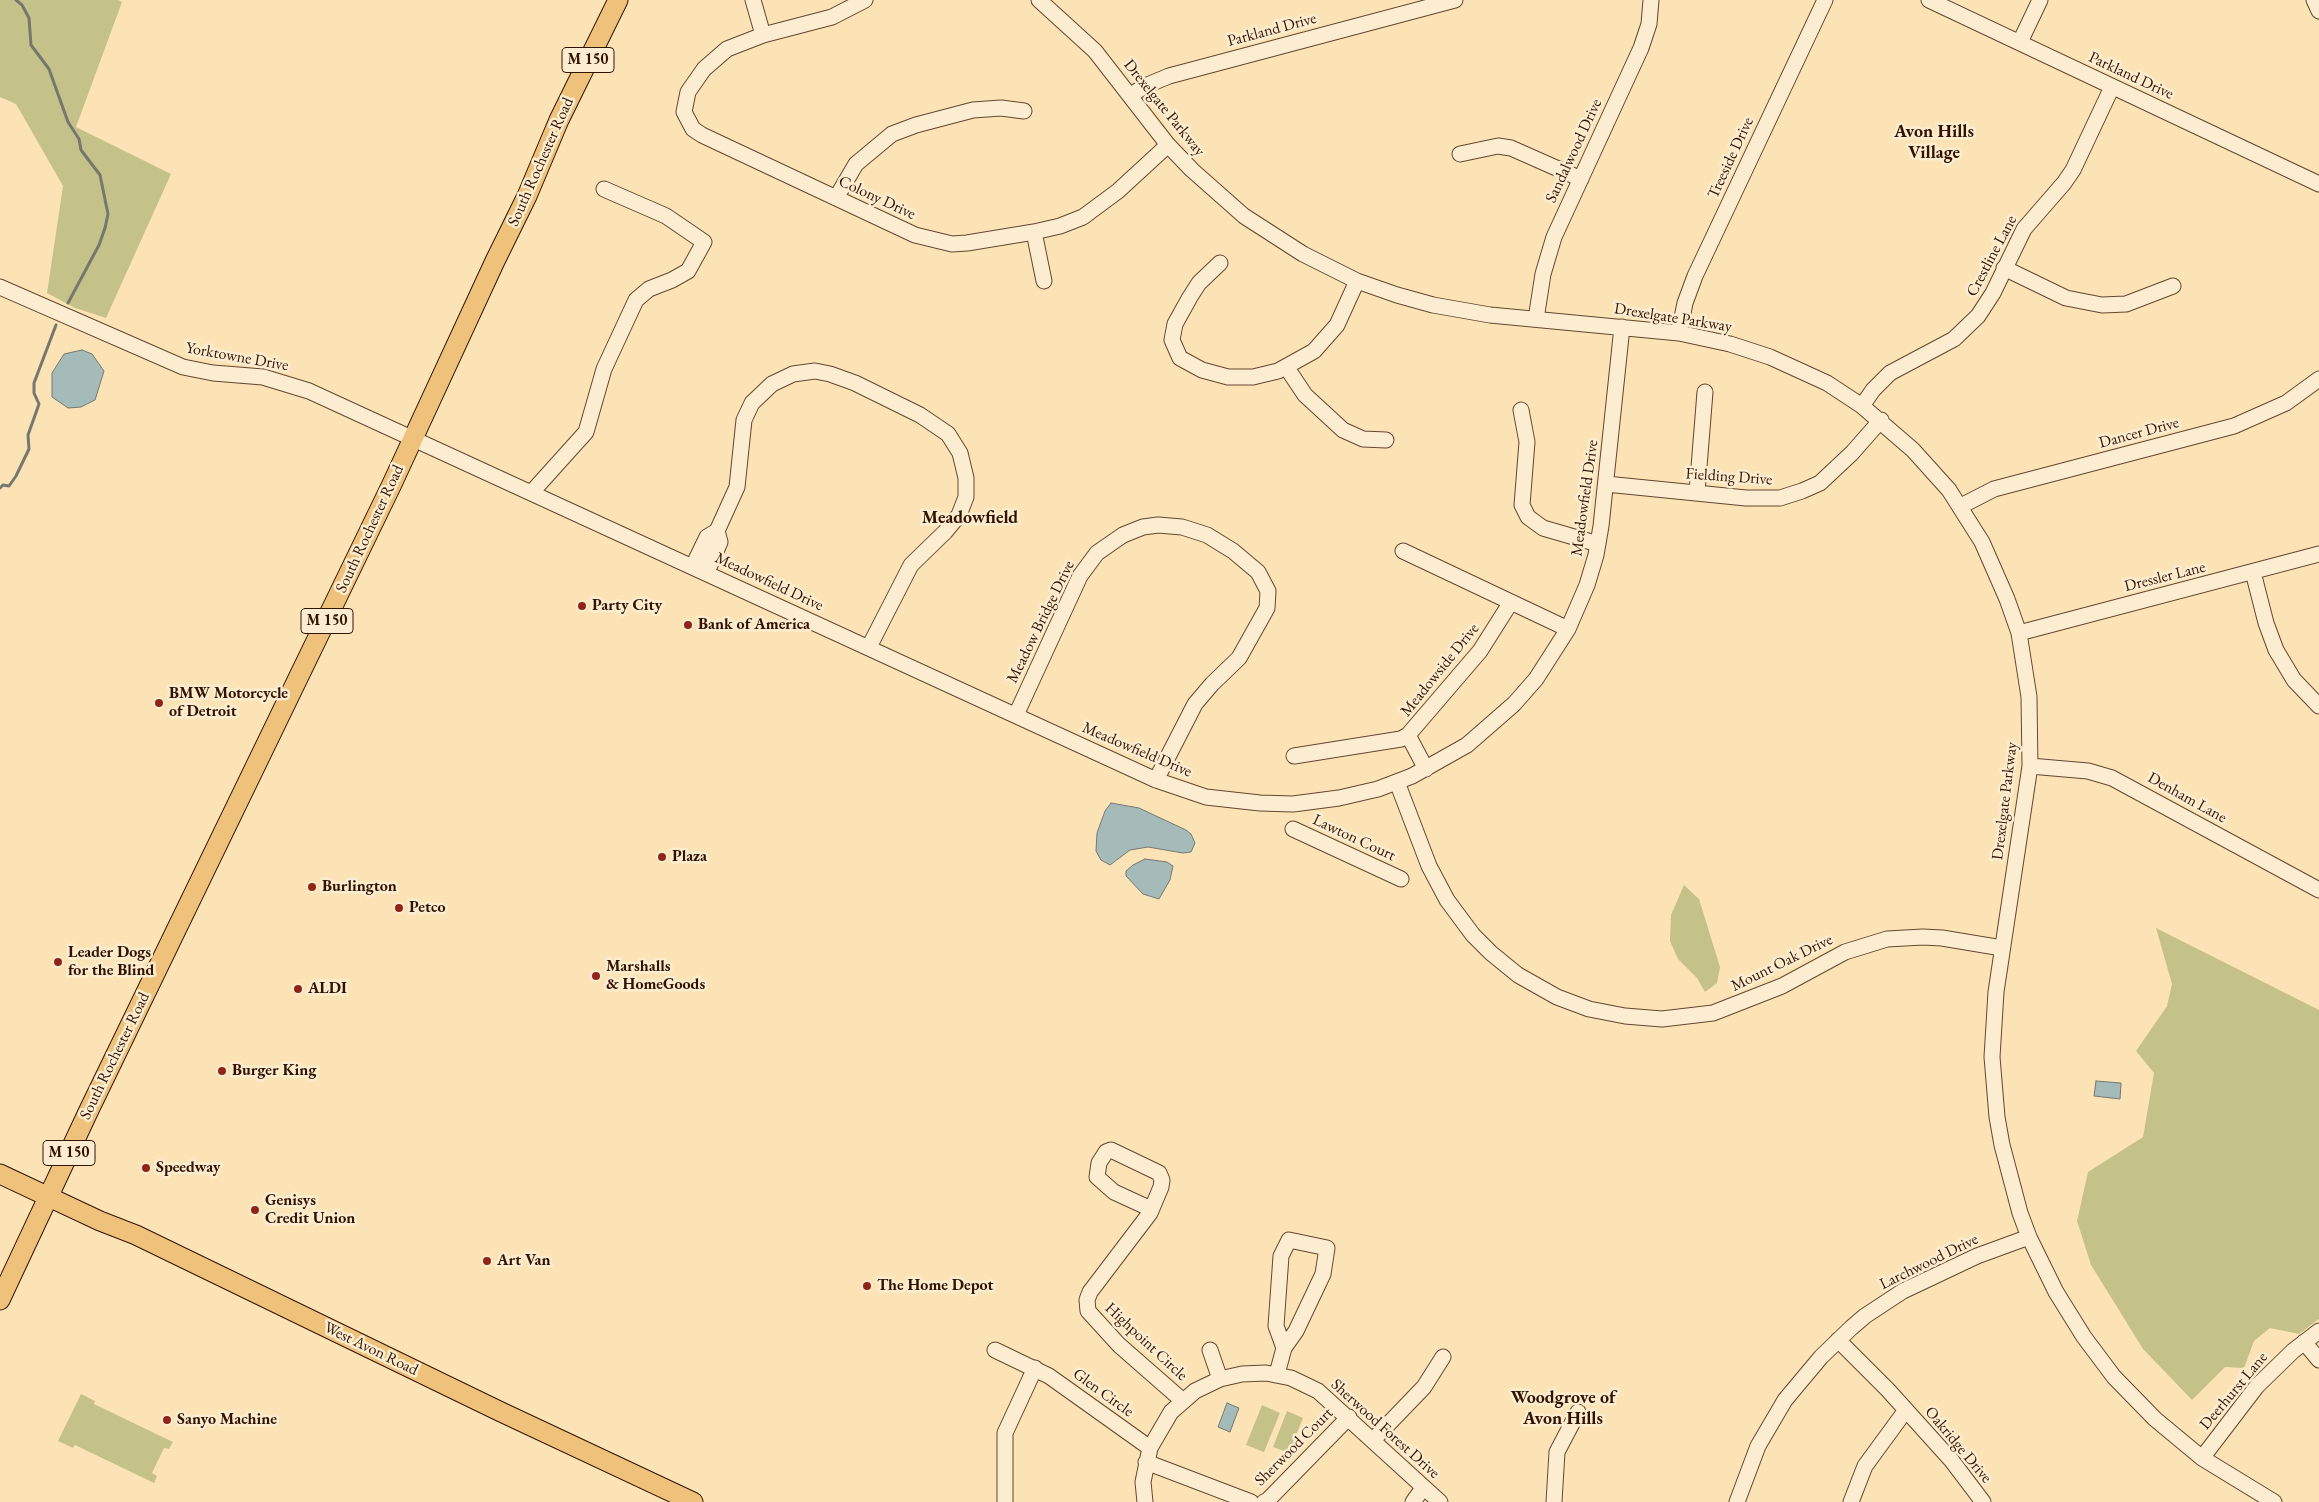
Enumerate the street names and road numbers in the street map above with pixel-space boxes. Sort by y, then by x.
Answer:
street label: Parkland Drive [1225,9,1319,51]
road number: M 150 [562,48,614,72]
street label: Parkland Drive [2086,48,2176,104]
street label: Drexelgate Parkway [1119,56,1209,160]
street label: South Rochester Road [504,95,578,229]
street label: Sandalwood Drive [1542,96,1606,206]
street label: Treeside Drive [1704,114,1758,202]
street label: Colony Drive [835,172,919,224]
street label: Crestline Lane [1963,212,2021,300]
street label: Drexelgate Parkway [1613,299,1733,337]
street label: Yorktowne Drive [184,339,290,375]
street label: Dancer Drive [2097,413,2181,453]
street label: Meadowfield Drive [1567,439,1603,557]
street label: South Rochester Road [332,462,408,596]
street label: Fielding Drive [1685,464,1773,490]
street label: Meadowfield Drive [712,549,826,615]
street label: Meadow Bridge Drive [1003,558,1079,686]
street label: Dressler Lane [2122,558,2208,596]
road number: M 150 [301,608,353,634]
street label: Meadowside Drive [1397,620,1483,720]
street label: Meadowfield Drive [1079,718,1195,782]
street label: Drexelgate Parkway [1988,741,2022,861]
street label: Denham Lane [2144,768,2230,828]
street label: Lawton Court [1310,810,1398,866]
street label: Mount Oak Drive [1728,930,1836,996]
street label: South Rochester Road [76,989,154,1123]
road number: M 150 [43,1140,95,1166]
street label: Larchwood Drive [1877,1230,1981,1294]
street label: Highpoint Circle [1101,1299,1191,1385]
street label: West Avon Road [321,1318,421,1380]
street label: Deerhurst Lane [2196,1348,2272,1434]
street label: Glen Circle [1069,1364,1137,1422]
street label: Sherwood Forest Drive [1327,1375,1443,1483]
street label: Oakridge Drive [1920,1403,1996,1487]
street label: Sherwood Court [1251,1404,1337,1490]

